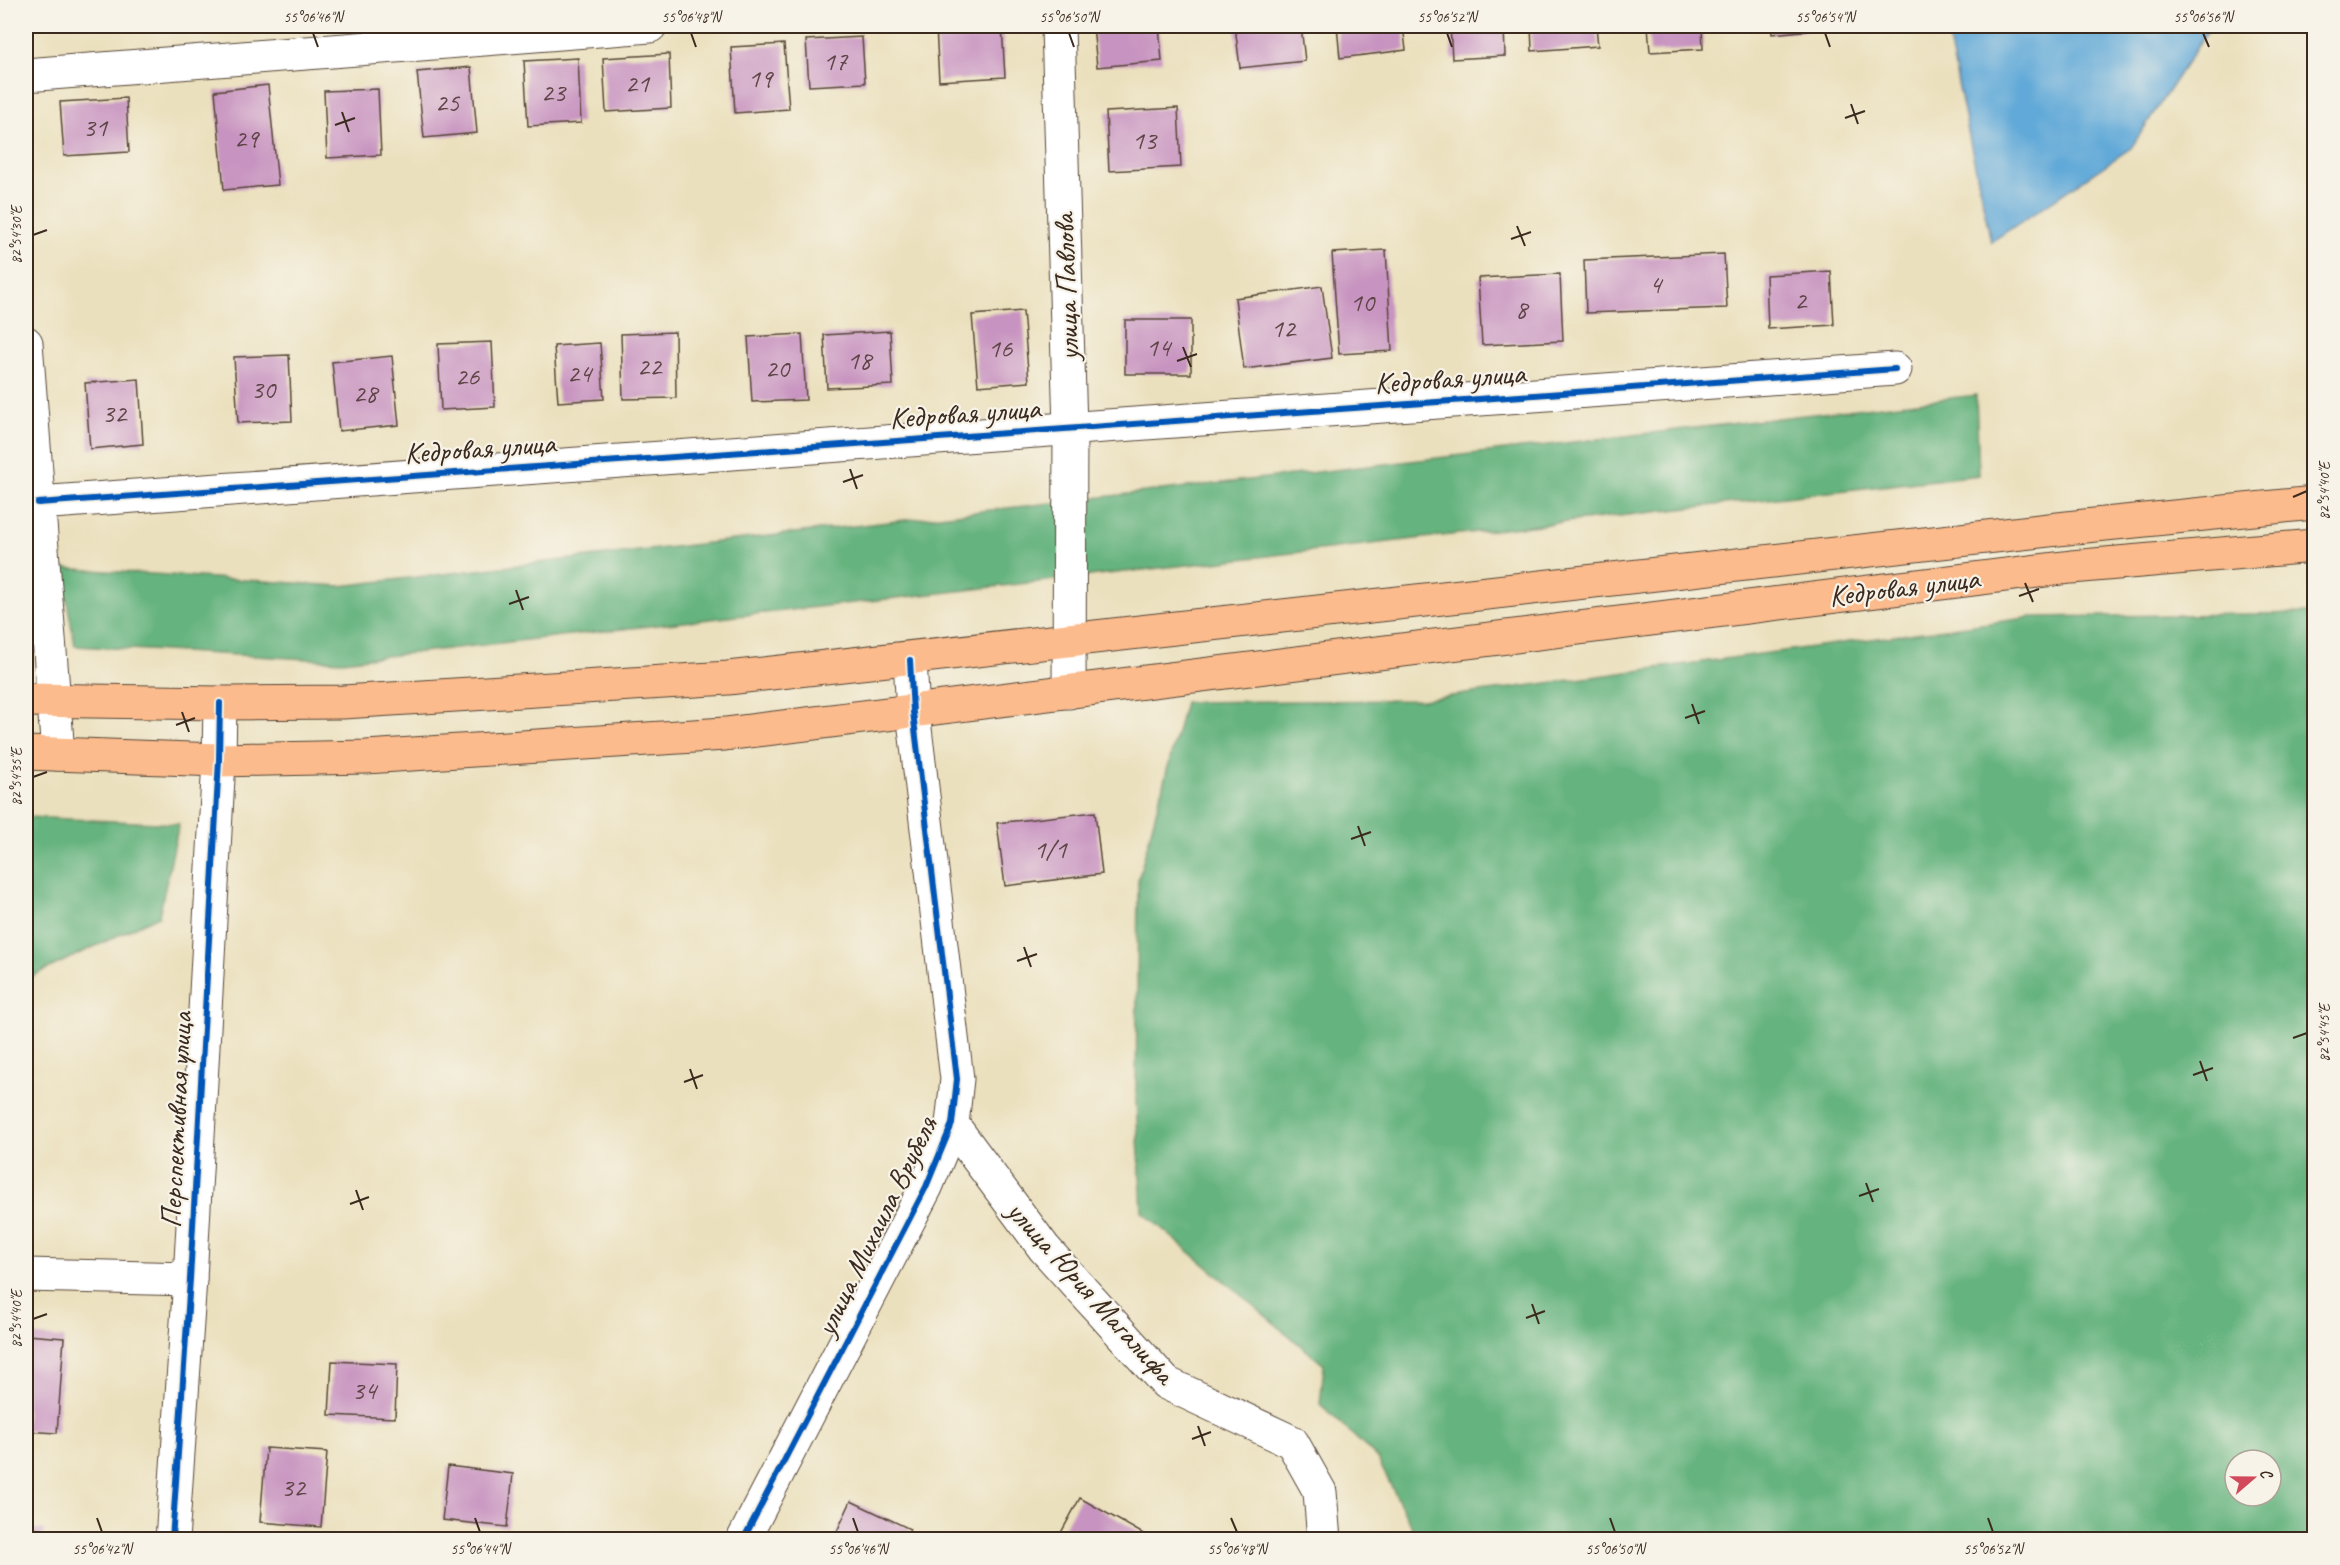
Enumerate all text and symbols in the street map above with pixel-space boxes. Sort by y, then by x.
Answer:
text: 55°06'46"N [283,8,346,27]
text: 55°06'48"N [661,8,724,27]
text: 55°06'50"N [1039,8,1102,27]
text: 55°06'52"N [1417,8,1480,27]
text: 55°06'54"N [1795,8,1858,27]
text: 55°06'56"N [2173,8,2236,27]
house number: 17 [823,44,849,78]
house number: 19 [748,61,774,95]
house number: 21 [625,66,651,100]
house number: 23 [541,75,567,109]
house number: 25 [435,85,461,119]
house number: 31 [83,110,109,144]
house number: 29 [234,121,260,155]
house number: 13 [1132,123,1158,157]
text: 82°54'30"E [7,204,26,264]
street label: улица Павлова [1044,210,1088,363]
house number: 4 [1649,267,1664,301]
house number: 2 [1794,283,1808,317]
house number: 10 [1350,285,1376,319]
house number: 8 [1515,292,1530,326]
house number: 12 [1271,311,1297,345]
house number: 14 [1146,330,1173,364]
house number: 16 [988,331,1013,365]
house number: 18 [847,343,874,377]
house number: 22 [637,349,663,383]
house number: 20 [765,351,791,385]
street label: Кедровая улица [1373,354,1529,402]
house number: 24 [567,356,594,390]
house number: 26 [455,359,480,393]
house number: 30 [251,372,277,406]
house number: 28 [353,376,380,410]
street label: Кедровая улица [888,389,1044,437]
house number: 32 [102,396,128,430]
street label: Кедровая улица [403,424,559,472]
text: 82°54'40"E [2315,460,2334,520]
street label: Кедровая улица [1827,559,1983,615]
text: 82°54'35"E [7,746,26,806]
house number: 1/1 [1033,832,1068,866]
text: 82°54'45"E [2315,1002,2334,1062]
street label: Перспективная улица [151,1009,201,1229]
street label: улица Михаила Врубеля [806,1109,946,1344]
street label: улица Юрия Магалифа [997,1191,1185,1394]
text: 82°54'40"E [7,1288,26,1348]
house number: 34 [352,1373,379,1407]
north arrow [2223,1448,2283,1508]
text: С [2255,1466,2278,1482]
house number: 32 [281,1470,307,1504]
text: 55°06'42"N [72,1540,135,1559]
text: 55°06'44"N [450,1540,513,1559]
text: 55°06'46"N [828,1540,891,1559]
text: 55°06'48"N [1207,1540,1270,1559]
text: 55°06'50"N [1585,1540,1648,1559]
text: 55°06'52"N [1963,1540,2026,1559]

